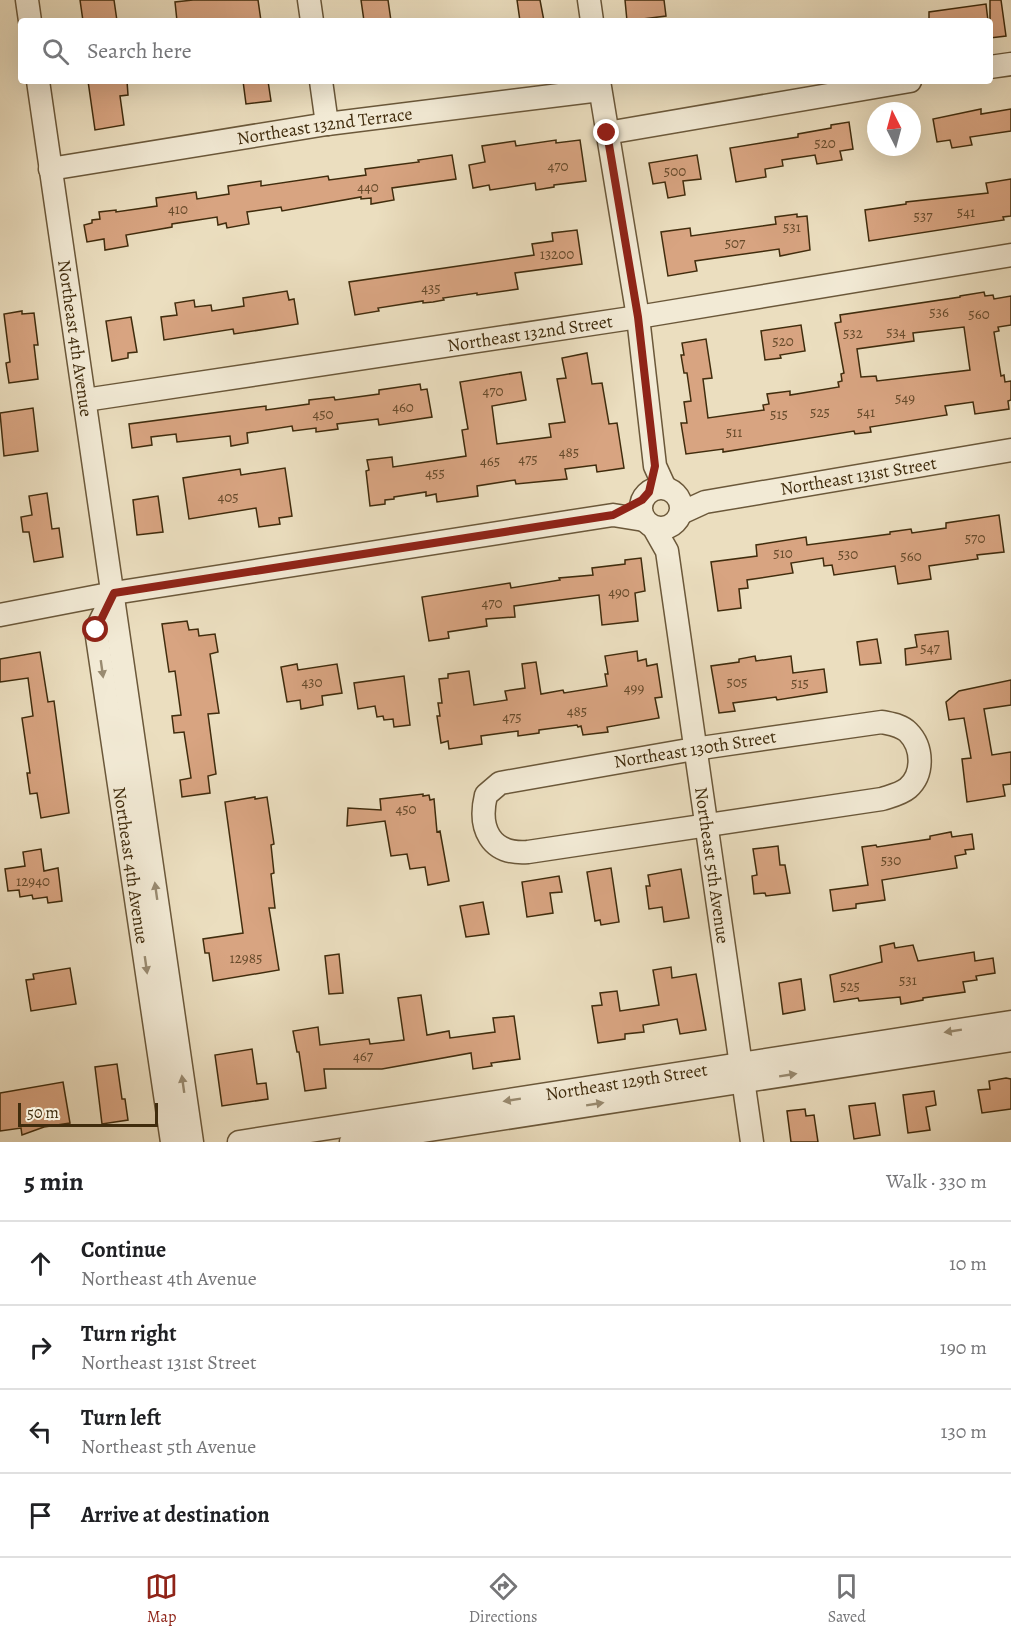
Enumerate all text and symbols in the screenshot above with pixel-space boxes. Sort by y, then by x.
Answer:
search box [18,18,993,84]
icon: search [39,35,72,68]
text: Search here [87,36,192,66]
street label: Northeast 132nd Terrace [235,101,414,150]
north arrow [867,102,921,156]
route end [593,119,619,145]
house number: 520 [814,133,836,153]
house number: 470 [547,156,569,176]
house number: 500 [664,161,686,181]
house number: 440 [357,177,379,197]
house number: 410 [168,199,188,219]
house number: 541 [957,202,975,222]
house number: 537 [914,206,933,226]
house number: 531 [783,217,801,237]
house number: 507 [725,233,746,253]
house number: 13200 [540,244,574,264]
street label: Northeast 4th Avenue [52,258,99,418]
house number: 435 [421,278,441,298]
house number: 536 [929,302,949,322]
house number: 560 [968,304,990,324]
street label: Northeast 132nd Street [446,309,614,357]
house number: 534 [886,322,906,342]
house number: 532 [843,323,863,343]
house number: 520 [772,331,794,351]
house number: 470 [482,381,504,401]
house number: 549 [895,388,915,408]
house number: 460 [392,397,414,417]
house number: 525 [810,402,830,422]
house number: 541 [857,402,875,422]
house number: 450 [312,404,334,424]
house number: 515 [770,404,788,424]
house number: 511 [726,422,742,442]
house number: 485 [559,442,579,462]
house number: 475 [518,449,538,469]
house number: 465 [480,451,500,471]
street label: Northeast 131st Street [778,451,938,501]
house number: 455 [425,463,445,483]
house number: 405 [217,487,239,507]
house number: 570 [965,528,985,548]
house number: 510 [773,543,793,563]
house number: 530 [838,544,858,564]
house number: 560 [900,546,922,566]
house number: 490 [608,582,630,602]
house number: 470 [481,593,503,613]
route start [82,616,108,642]
house number: 547 [920,638,940,658]
one-way arrow [98,659,107,678]
house number: 430 [301,672,323,692]
house number: 505 [727,672,747,692]
house number: 515 [791,673,809,693]
house number: 499 [624,678,644,698]
house number: 485 [567,701,587,721]
house number: 475 [502,707,522,727]
street label: Northeast 130th Street [612,724,778,774]
street label: Northeast 4th Avenue [107,785,154,945]
street label: Northeast 5th Avenue [689,786,735,945]
house number: 450 [395,799,417,819]
house number: 530 [881,850,901,870]
house number: 12940 [16,871,50,891]
one-way arrow [151,881,160,900]
house number: 12985 [230,948,262,968]
one-way arrow [141,956,150,975]
house number: 531 [899,970,917,990]
house number: 525 [840,976,860,996]
one-way arrow [944,1026,963,1035]
house number: 467 [353,1046,374,1066]
street label: Northeast 129th Street [544,1057,709,1106]
one-way arrow [779,1070,798,1079]
one-way arrow [179,1074,188,1093]
one-way arrow [502,1095,521,1104]
scale bar [18,1100,158,1128]
one-way arrow [586,1100,605,1109]
text: 50 m [27,1102,59,1124]
text: 5 min [24,1164,84,1199]
text: Walk · 330 m [886,1168,987,1195]
text: Continue [81,1235,166,1265]
icon: ahead [24,1247,57,1280]
text: 10 m [949,1250,987,1277]
text: Northeast 4th Avenue [81,1265,257,1292]
text: Turn right [81,1319,177,1349]
icon: right [24,1331,57,1364]
text: 190 m [940,1334,987,1361]
text: Northeast 131st Street [81,1349,257,1376]
text: Turn left [81,1403,161,1433]
icon: left [24,1415,57,1448]
text: 130 m [941,1418,987,1445]
text: Northeast 5th Avenue [81,1433,256,1460]
icon: arrive [24,1499,57,1532]
text: Arrive at destination [81,1500,270,1530]
tab: Map [145,1570,178,1628]
tab: Directions [469,1570,537,1628]
tab: Saved [828,1570,866,1628]

